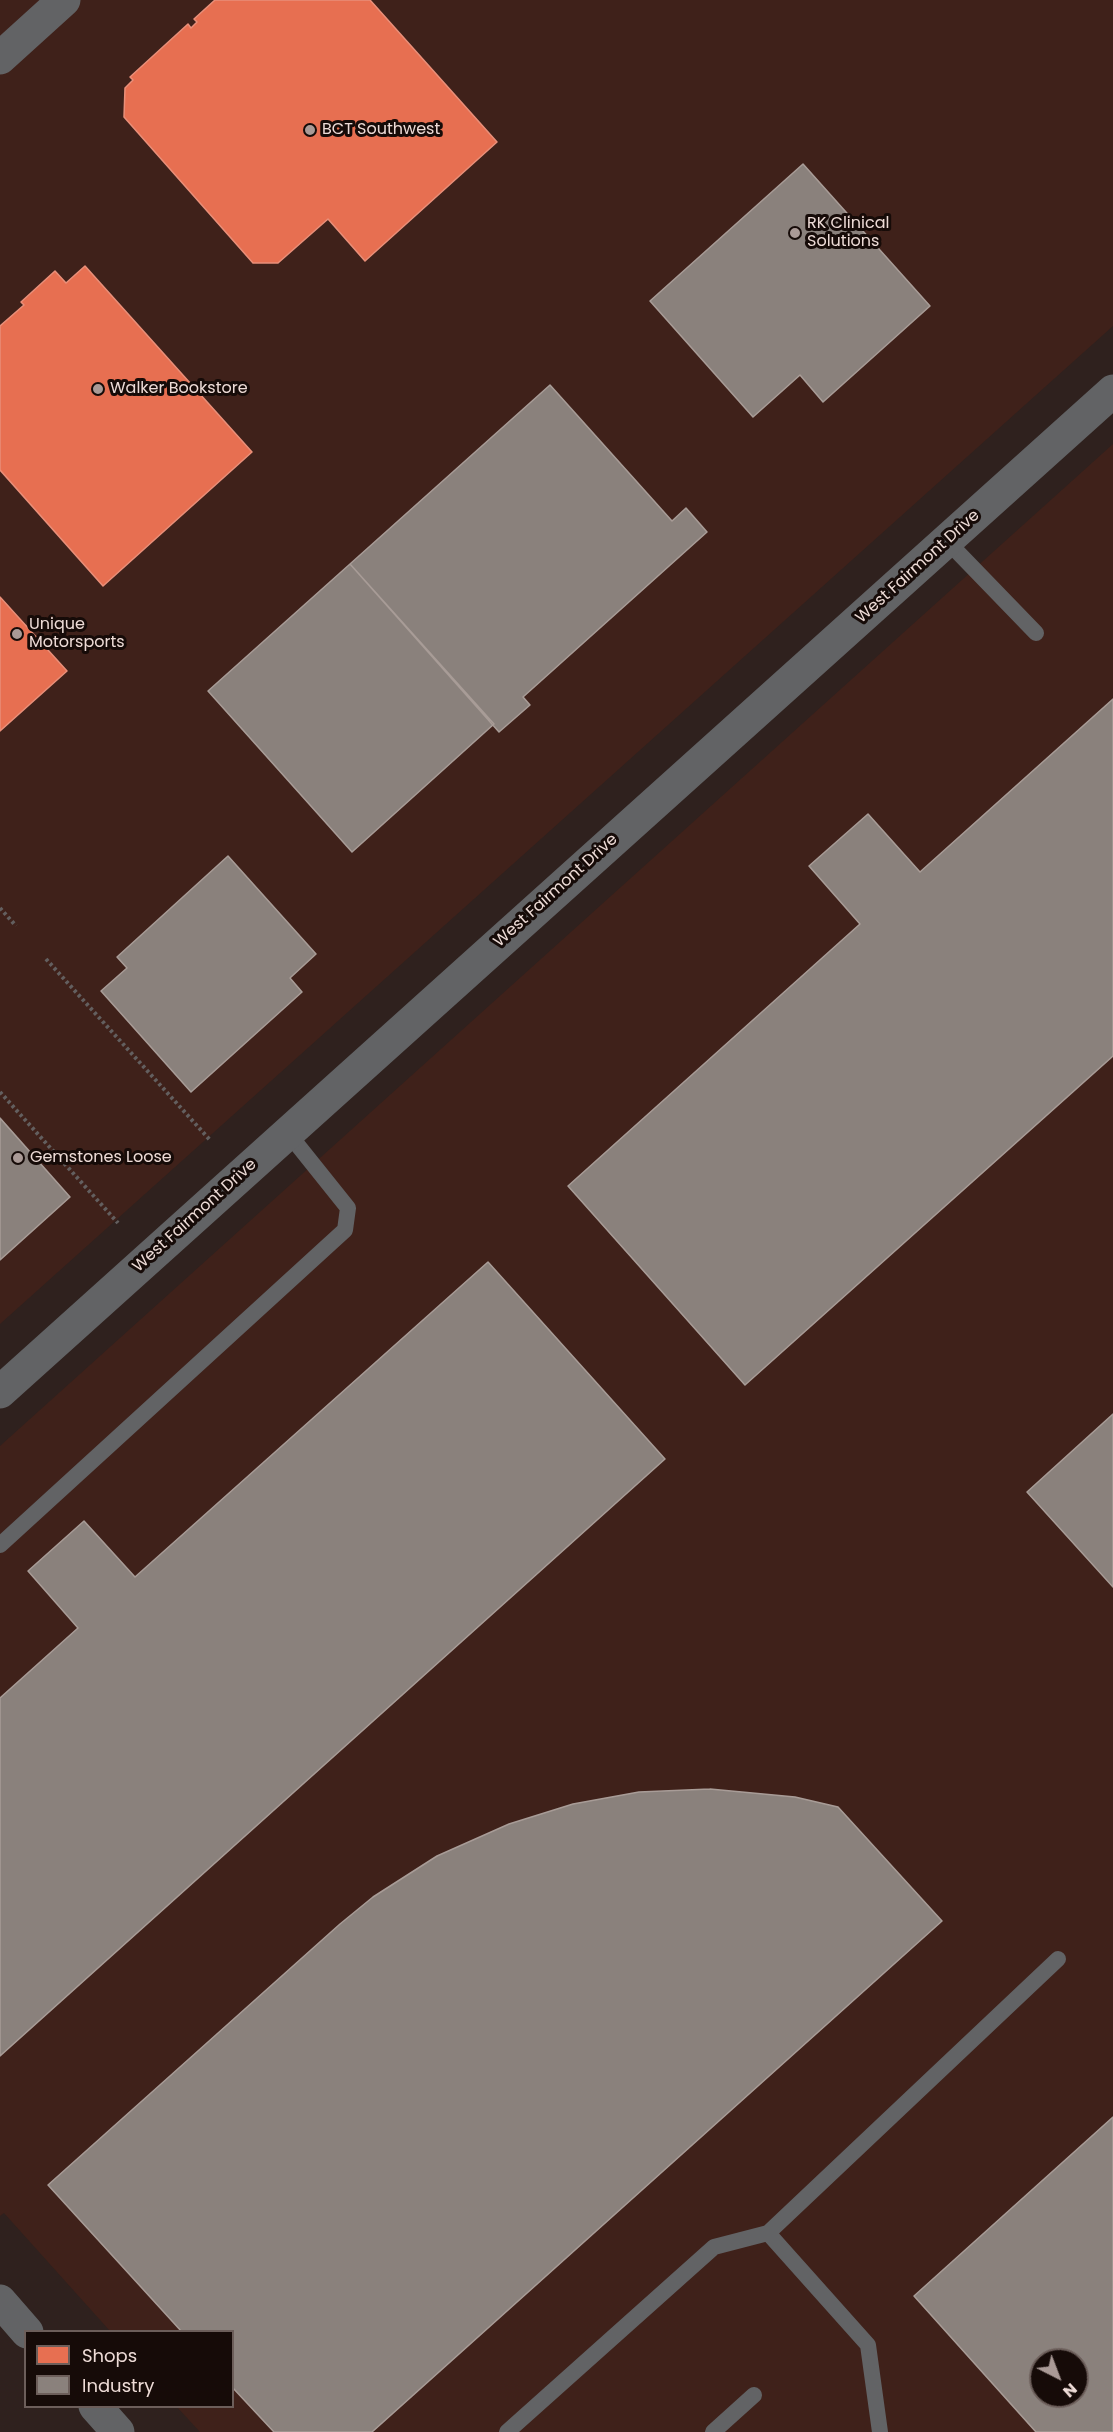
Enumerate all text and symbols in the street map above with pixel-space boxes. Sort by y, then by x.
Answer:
place label: BCT Southwest [322,120,440,140]
marker: BCT Southwest [303,123,317,137]
place label: RK Clinical Solutions [807,214,889,252]
marker: RK Clinical Solutions [788,226,802,240]
place label: Walker Bookstore [110,379,248,399]
marker: Walker Bookstore [91,382,105,396]
street label: West Fairmont Drive [852,506,984,628]
place label: Unique Motorsports [29,615,125,653]
marker: Unique Motorsports [10,627,24,641]
street label: West Fairmont Drive [490,830,622,952]
place label: Gemstones Loose [30,1148,172,1168]
marker: Gemstones Loose [11,1151,25,1165]
street label: West Fairmont Drive [129,1155,261,1277]
legend [24,2330,234,2408]
text: Shops [82,2343,137,2368]
north arrow [1029,2348,1089,2408]
text: Industry [82,2373,154,2398]
text: N [1058,2378,1082,2403]

